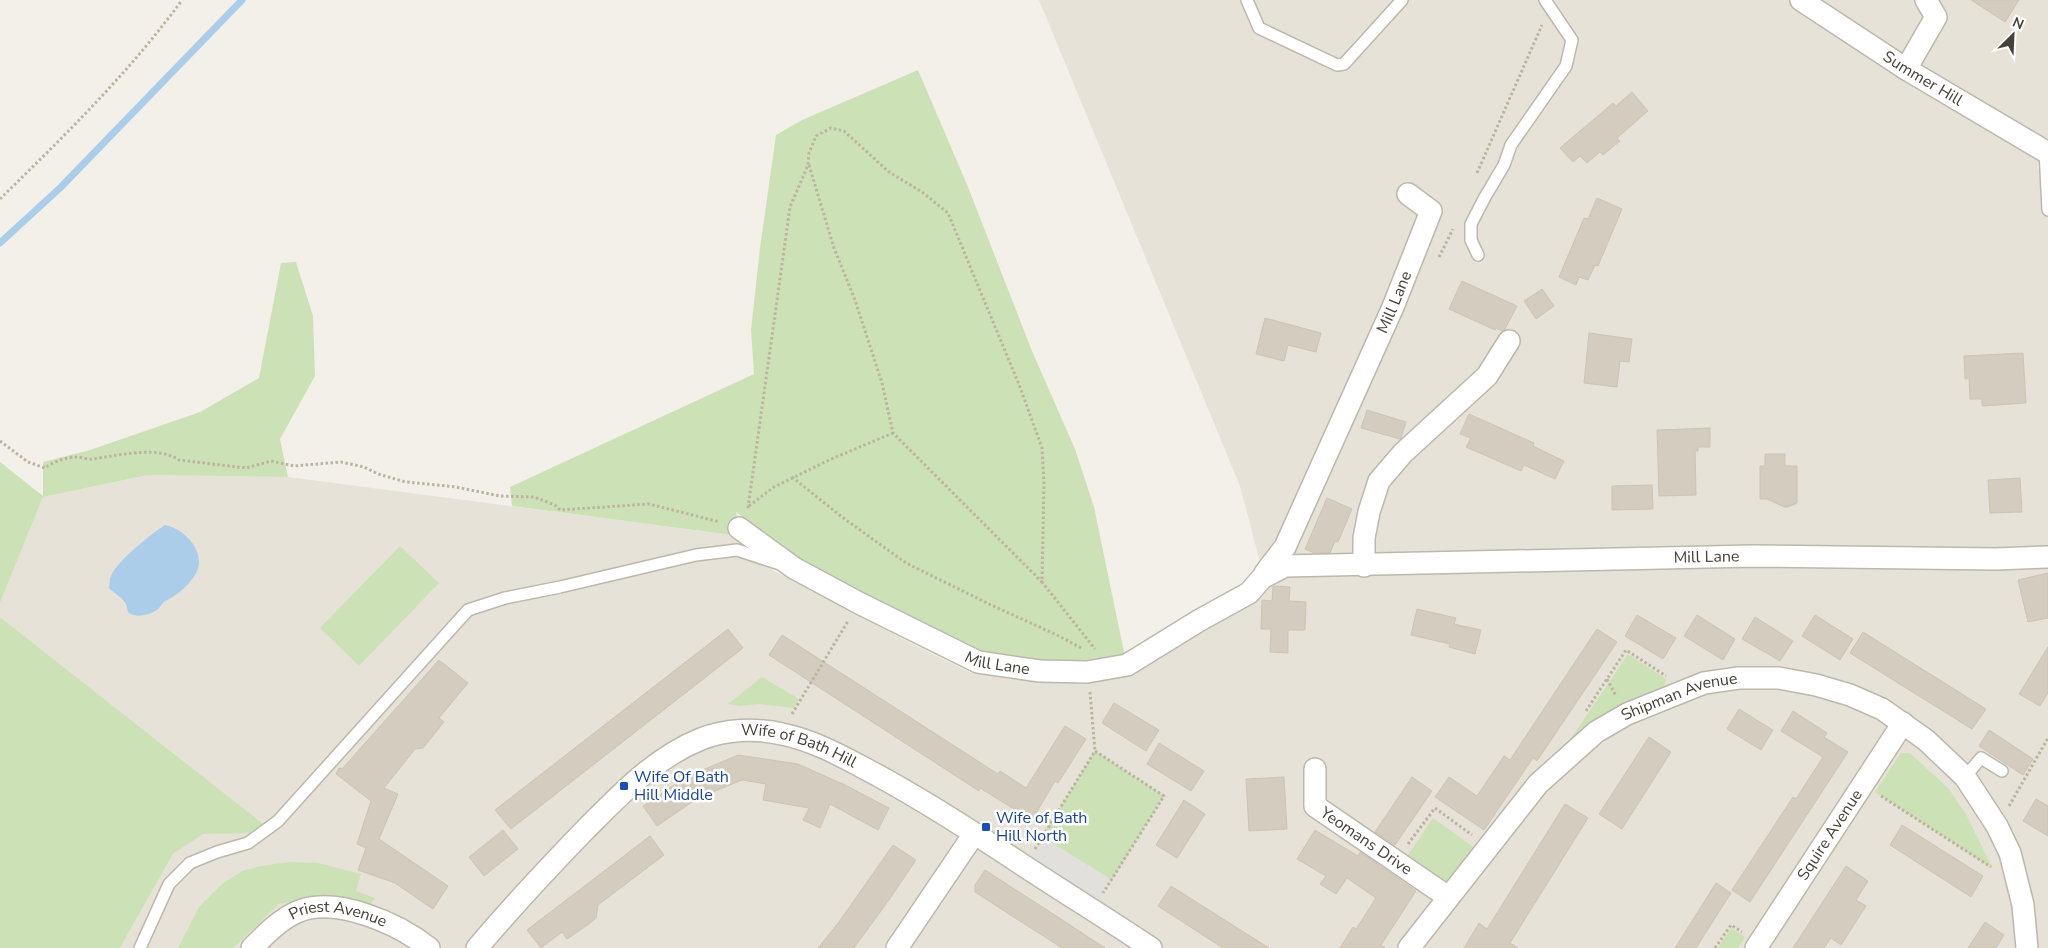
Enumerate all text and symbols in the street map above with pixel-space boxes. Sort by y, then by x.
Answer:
north arrow [1988,10,2038,60]
text: N [2009,13,2027,34]
street label: Summer Hill [1879,46,1967,111]
street label: Mill Lane [1372,268,1417,337]
street label: Mill Lane [1673,545,1740,569]
street label: Mill Lane [961,646,1031,680]
street label: Shipman Avenue [1617,667,1739,726]
street label: Wife of Bath Hill [741,719,861,773]
place label: Wife Of Bath Hill Middle [634,766,729,806]
marker: Wife Of Bath Hill Middle [618,780,630,792]
street label: Squire Avenue [1792,785,1868,885]
street label: Yeomans Drive [1315,801,1416,880]
place label: Wife of Bath Hill North [996,807,1087,847]
marker: Wife of Bath Hill North [980,821,992,833]
street label: Priest Avenue [285,896,390,933]

